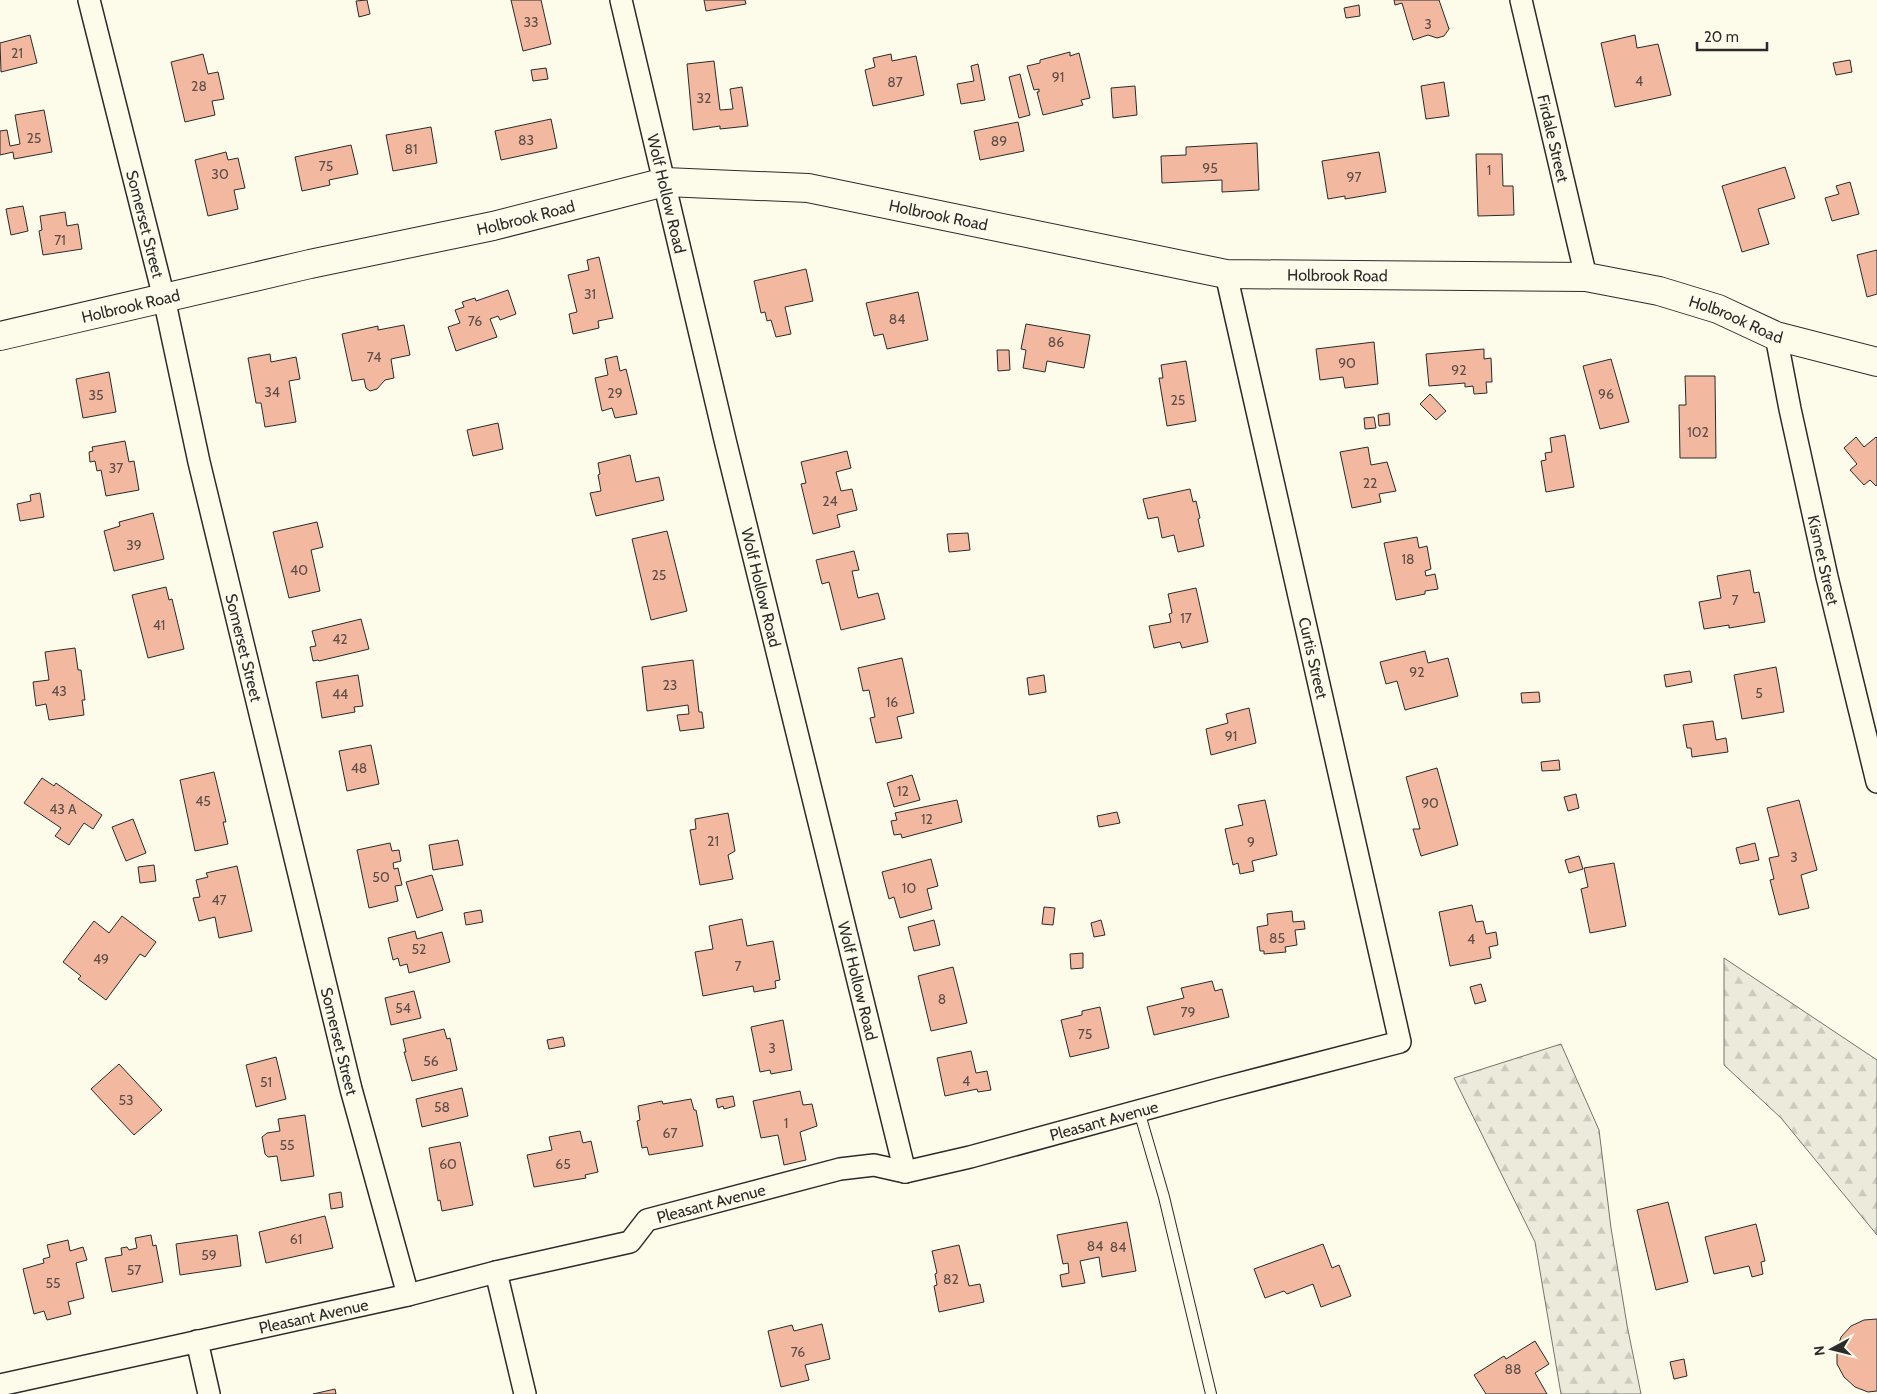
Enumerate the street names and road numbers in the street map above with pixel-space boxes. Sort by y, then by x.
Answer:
street label: Firdale Street [1534,92,1573,185]
street label: Wolf Hollow Road [644,132,690,255]
street label: Somerset Street [123,168,168,280]
street label: Holbrook Road [887,195,990,234]
street label: Holbrook Road [475,196,577,239]
street label: Holbrook Road [1287,265,1388,285]
street label: Holbrook Road [79,285,182,326]
street label: Holbrook Road [1687,291,1785,347]
street label: Kismet Street [1804,513,1843,608]
street label: Wolf Hollow Road [737,526,785,649]
street label: Somerset Street [222,592,266,704]
street label: Curtis Street [1294,615,1332,701]
street label: Wolf Hollow Road [834,919,882,1042]
street label: Somerset Street [317,985,362,1098]
street label: Pleasant Avenue [1048,1097,1160,1144]
street label: Pleasant Avenue [655,1180,767,1227]
street label: Pleasant Avenue [257,1295,370,1337]

